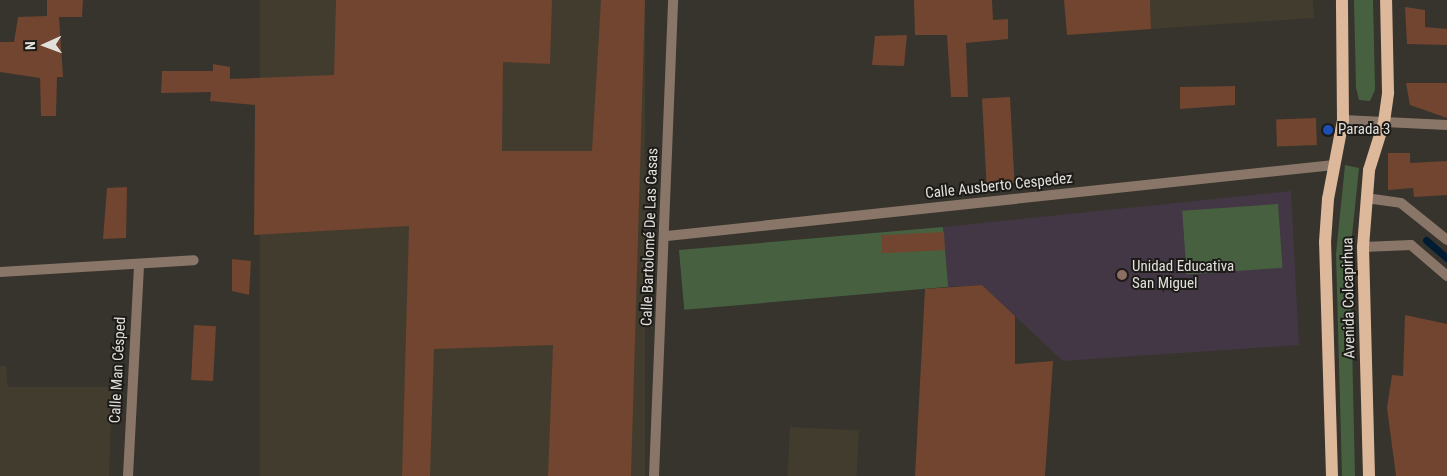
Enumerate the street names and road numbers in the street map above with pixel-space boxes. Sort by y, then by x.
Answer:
street label: Calle Bartolomé De Las Casas [638,148,662,326]
street label: Calle Ausberto Cespedez [924,169,1074,203]
street label: Avenida Colcapirhua [1339,237,1359,359]
street label: Calle Man Césped [106,316,130,424]

